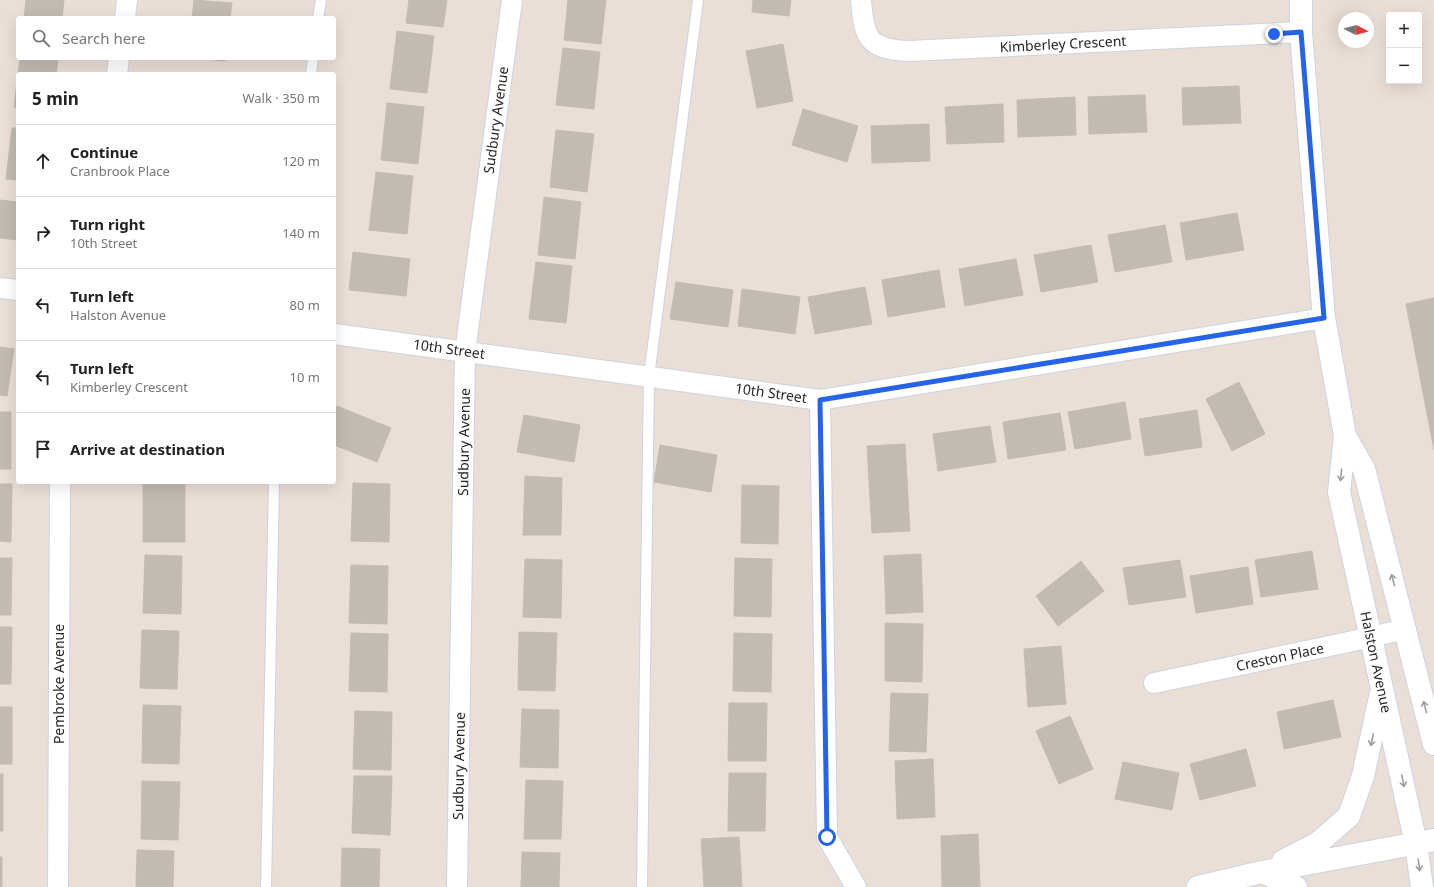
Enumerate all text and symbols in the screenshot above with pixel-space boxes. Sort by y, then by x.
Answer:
north arrow [1338,12,1374,48]
map controls [1386,12,1422,84]
button: + [1386,12,1422,48]
search box [16,16,336,60]
route end [1265,25,1283,43]
icon: search [30,27,52,49]
text: Search here [62,28,145,48]
street label: Kimberley Crescent [999,31,1127,56]
button: − [1386,48,1422,84]
street label: Sudbury Avenue [479,65,512,175]
text: 5 min [32,87,79,110]
text: Walk · 350 m [242,89,320,107]
text: Continue [70,142,138,162]
icon: ahead [32,150,54,172]
text: 120 m [282,152,320,170]
text: Cranbrook Place [70,162,170,180]
text: Turn right [70,214,145,234]
icon: right [32,222,54,244]
text: 140 m [282,224,320,242]
text: 10th Street [70,234,137,252]
text: Turn left [70,286,134,306]
icon: left [32,294,54,316]
text: 80 m [290,296,320,314]
text: Halston Avenue [70,306,166,324]
street label: 10th Street [412,334,486,363]
text: Turn left [70,358,134,378]
icon: left [32,366,54,388]
text: 10 m [290,368,320,386]
text: Kimberley Crescent [70,378,188,396]
street label: 10th Street [734,378,808,407]
street label: Sudbury Avenue [453,388,474,496]
icon: arrive [32,438,54,460]
text: Arrive at destination [70,439,225,459]
one-way arrow [1337,468,1344,481]
one-way arrow [1389,574,1396,587]
street label: Halston Avenue [1356,609,1397,715]
street label: Pembroke Avenue [49,624,68,744]
street label: Creston Place [1234,638,1326,675]
one-way arrow [1420,700,1428,713]
street label: Sudbury Avenue [448,712,469,820]
one-way arrow [1367,733,1375,746]
one-way arrow [1399,774,1407,787]
route start [818,828,836,846]
one-way arrow [1415,858,1423,871]

